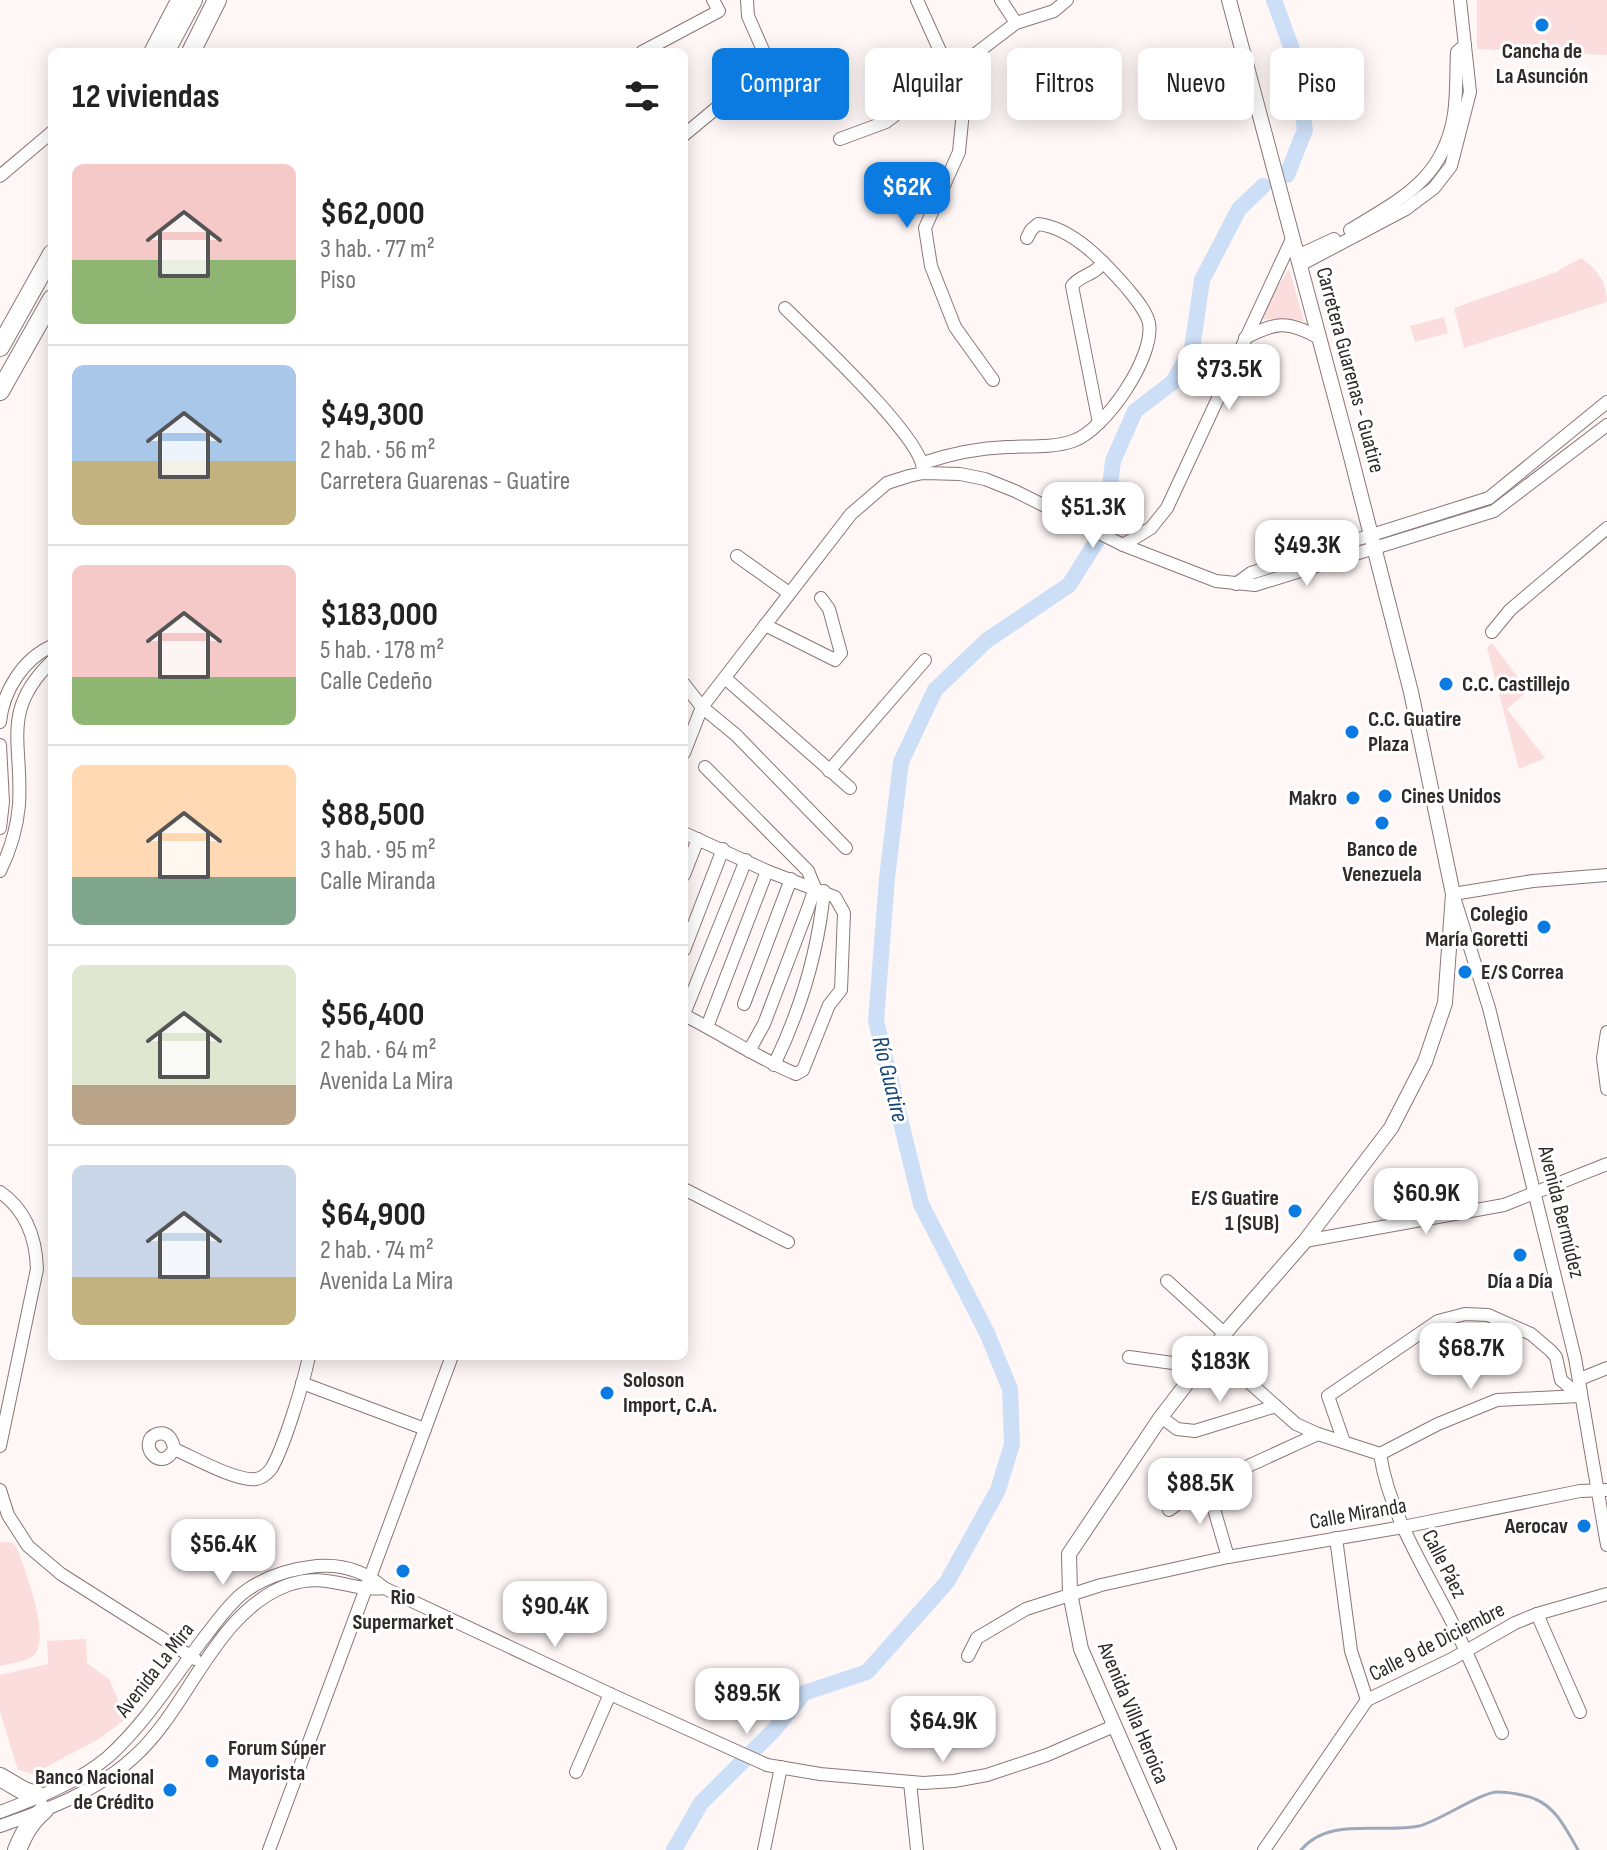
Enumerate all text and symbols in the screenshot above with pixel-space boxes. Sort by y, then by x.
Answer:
marker: Cancha de La Asunción [1533,16,1551,34]
place label: Cancha de La Asunción [1496,38,1588,90]
chip: Comprar [712,48,849,120]
chip: Alquilar [865,48,991,120]
chip: Filtros [1007,48,1122,120]
chip: Nuevo [1138,48,1254,120]
chip: Piso [1270,48,1364,120]
icon: filters [620,74,664,118]
text: 12 viviendas [72,76,220,117]
pin: $62K [860,162,954,230]
text: $62K [882,172,932,203]
text: $62,000 [320,193,425,234]
icon: home [136,196,232,292]
text: 3 hab. · 77 m² [320,234,435,265]
street label: Carretera Guarenas - Guatire [1310,264,1390,476]
text: Piso [320,265,356,296]
pin: $73.5K [1164,344,1294,412]
text: $73.5K [1196,354,1262,385]
text: $49,300 [320,394,424,435]
icon: home [136,397,232,493]
text: 2 hab. · 56 m² [320,435,436,466]
text: Carretera Guarenas - Guatire [320,466,570,497]
pin: $51.3K [1028,482,1158,550]
text: $51.3K [1060,492,1126,523]
pin: $49.3K [1242,520,1372,588]
text: $49.3K [1273,530,1341,561]
text: $183,000 [320,594,438,635]
icon: home [136,597,232,693]
text: 5 hab. · 178 m² [320,635,444,666]
text: Calle Cedeño [320,666,432,697]
place label: C.C. Castillejo [1462,671,1570,698]
marker: C.C. Castillejo [1437,675,1455,693]
place label: C.C. Guatire Plaza [1368,706,1461,758]
marker: C.C. Guatire Plaza [1343,723,1361,741]
place label: Cines Unidos [1401,783,1501,810]
place label: Makro [1289,785,1337,812]
marker: Cines Unidos [1376,787,1394,805]
marker: Makro [1344,789,1362,807]
text: $88,500 [320,794,425,835]
icon: home [136,797,232,893]
marker: Banco de Venezuela [1373,814,1391,832]
text: 3 hab. · 95 m² [320,835,436,866]
place label: Banco de Venezuela [1342,836,1422,888]
text: Calle Miranda [320,866,436,897]
place label: Colegio María Goretti [1425,901,1528,953]
marker: Colegio María Goretti [1535,918,1553,936]
place label: E/S Correa [1481,959,1564,986]
marker: E/S Correa [1456,963,1474,981]
text: $56,400 [320,994,424,1035]
icon: home [136,997,232,1093]
water label: Río Guatire [865,1033,915,1125]
text: 2 hab. · 64 m² [320,1035,437,1066]
text: Avenida La Mira [320,1066,453,1097]
street label: Avenida Bermúdez [1531,1142,1590,1281]
pin: $60.9K [1361,1168,1491,1236]
text: $60.9K [1392,1178,1460,1209]
place label: E/S Guatire 1 (SUB) [1191,1185,1279,1237]
text: $64,900 [320,1194,426,1235]
icon: home [136,1197,232,1293]
marker: E/S Guatire 1 (SUB) [1286,1202,1304,1220]
text: 2 hab. · 74 m² [320,1235,434,1266]
marker: Día a Día [1511,1246,1529,1264]
text: Avenida La Mira [320,1266,453,1297]
place label: Día a Día [1487,1268,1553,1295]
pin: $68.7K [1406,1323,1536,1391]
text: $68.7K [1437,1333,1505,1364]
pin: $183K [1164,1336,1276,1404]
text: $183K [1190,1346,1250,1377]
place label: Soloson Import, C.A. [623,1367,717,1419]
marker: Soloson Import, C.A. [598,1384,616,1402]
pin: $88.5K [1135,1458,1265,1526]
text: $88.5K [1166,1468,1234,1499]
street label: Calle Miranda [1307,1492,1409,1536]
place label: Aerocav [1504,1513,1568,1540]
marker: Aerocav [1575,1517,1593,1535]
pin: $56.4K [158,1519,288,1587]
street label: Calle Páez [1415,1525,1473,1603]
text: $56.4K [189,1529,257,1560]
marker: Rio Supermarket [394,1562,412,1580]
pin: $90.4K [490,1581,620,1649]
place label: Rio Supermarket [352,1584,454,1636]
text: $90.4K [521,1591,589,1622]
street label: Calle 9 de Diciembre [1365,1596,1509,1688]
street label: Avenida La Mira [109,1617,200,1723]
street label: Avenida Villa Heroica [1091,1637,1175,1788]
pin: $89.5K [682,1668,812,1736]
text: $89.5K [713,1678,781,1709]
pin: $64.9K [878,1696,1008,1764]
text: $64.9K [909,1706,977,1737]
place label: Forum Súper Mayorista [228,1735,326,1787]
marker: Forum Súper Mayorista [203,1752,221,1770]
place label: Banco Nacional de Crédito [35,1764,154,1816]
marker: Banco Nacional de Crédito [161,1781,179,1799]

